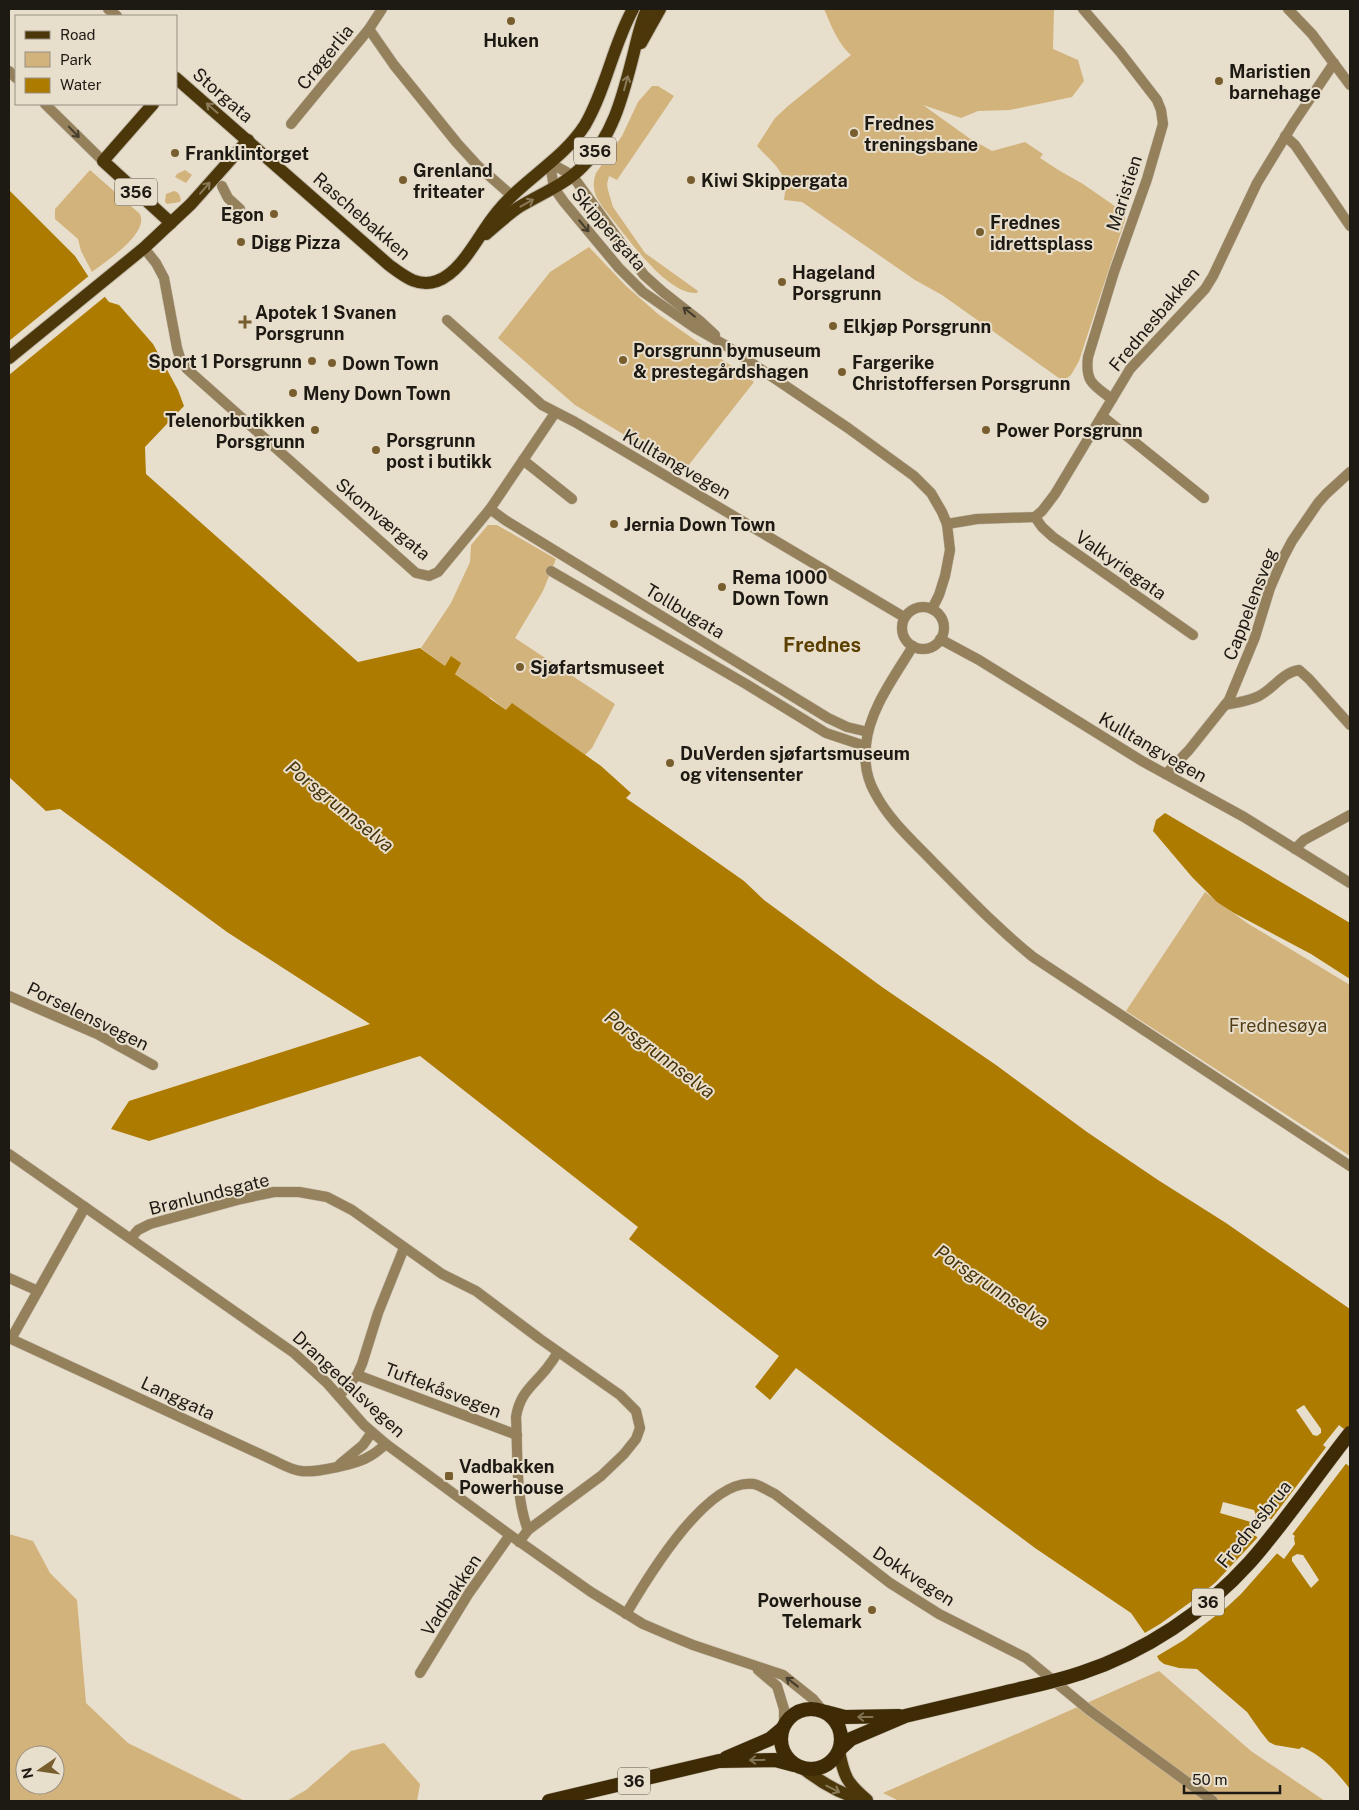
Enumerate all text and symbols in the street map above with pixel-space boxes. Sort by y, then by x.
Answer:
legend [15,15,178,105]
marker: Huken [505,15,517,27]
street label: Crøgerlia [292,20,358,94]
text: Road [60,26,96,43]
place label: Huken [483,30,539,51]
text: Park [60,51,92,68]
place label: Maristien barnehage [1229,61,1321,103]
street label: Storgata [189,63,257,127]
one-way arrow [622,75,631,91]
marker: Maristien barnehage [1213,75,1225,87]
text: Water [60,76,102,93]
one-way arrow [206,103,219,114]
place label: Frednes treningsbane [864,113,978,155]
one-way arrow [68,126,80,138]
marker: Frednes treningsbane [848,127,860,139]
road number: 356 [574,138,616,164]
place label: Franklintorget [185,143,309,164]
marker: Franklintorget [169,147,181,159]
street label: Maristien [1102,153,1146,233]
place label: Grenland friteater [413,160,493,202]
street label: Raschebakken [309,168,415,264]
place label: Kiwi Skippergata [701,170,848,191]
marker: Grenland friteater [397,174,409,186]
marker: Kiwi Skippergata [685,174,697,186]
road number: 356 [115,178,157,206]
one-way arrow [199,182,210,195]
street label: Skippergata [567,183,651,275]
one-way arrow [519,198,534,208]
place label: Egon [221,204,264,225]
marker: Egon [268,208,280,220]
place label: Frednes idrettsplass [990,212,1093,254]
one-way arrow [578,220,589,233]
marker: Frednes idrettsplass [974,226,986,238]
place label: Digg Pizza [251,232,340,253]
marker: Digg Pizza [235,236,247,248]
place label: Hageland Porsgrunn [792,262,881,304]
street label: Frednesbakken [1104,263,1204,375]
marker: Hageland Porsgrunn [776,276,788,288]
place label: Apotek 1 Svanen Porsgrunn [255,302,396,344]
one-way arrow [683,306,696,317]
marker: Apotek 1 Svanen Porsgrunn [239,316,251,328]
place label: Elkjøp Porsgrunn [843,316,991,337]
marker: Elkjøp Porsgrunn [827,320,839,332]
place label: Porsgrunn bymuseum & prestegårdshagen [633,340,821,382]
place label: Sport 1 Porsgrunn [148,351,302,372]
place label: Fargerike Christoffersen Porsgrunn [852,352,1070,394]
place label: Down Town [342,353,439,374]
marker: Porsgrunn bymuseum & prestegårdshagen [617,354,629,366]
marker: Sport 1 Porsgrunn [306,355,318,367]
marker: Down Town [326,357,338,369]
marker: Fargerike Christoffersen Porsgrunn [836,366,848,378]
place label: Meny Down Town [303,383,451,404]
marker: Meny Down Town [287,387,299,399]
place label: Telenorbutikken Porsgrunn [165,410,305,452]
place label: Power Porsgrunn [996,420,1143,441]
marker: Telenorbutikken Porsgrunn [309,424,321,436]
marker: Power Porsgrunn [980,424,992,436]
street label: Kulltangvegen [619,425,735,503]
place label: Porsgrunn post i butikk [386,430,493,472]
marker: Porsgrunn post i butikk [370,444,382,456]
street label: Skomværgata [332,473,434,565]
place label: Jernia Down Town [624,514,775,535]
marker: Jernia Down Town [608,518,620,530]
street label: Valkyriegata [1072,526,1170,604]
street label: Cappelensveg [1219,545,1281,663]
place label: Rema 1000 Down Town [732,567,829,609]
street label: Tollbugata [642,579,728,643]
marker: Rema 1000 Down Town [716,581,728,593]
district label: Frednes [783,633,861,657]
place label: Sjøfartsmuseet [530,657,664,678]
marker: Sjøfartsmuseet [514,661,526,673]
street label: Kulltangvegen [1095,708,1211,786]
place label: DuVerden sjøfartsmuseum og vitensenter [680,743,910,785]
water label: Porsgrunnselva [282,756,398,856]
marker: DuVerden sjøfartsmuseum og vitensenter [664,757,676,769]
street label: Porselensvegen [24,977,152,1055]
water label: Porsgrunnselva [601,1005,719,1103]
park label: Frednesøya [1229,1015,1327,1036]
street label: Brønlundsgate [147,1169,271,1219]
water label: Porsgrunnselva [931,1240,1053,1332]
street label: Drangedalsvegen [288,1326,410,1442]
street label: Tuftekåsvegen [382,1358,504,1422]
street label: Langgata [138,1372,218,1424]
place label: Vadbakken Powerhouse [459,1456,564,1498]
marker: Vadbakken Powerhouse [443,1470,455,1482]
street label: Frednesbrua [1212,1476,1296,1572]
street label: Dokkvegen [869,1542,959,1610]
street label: Vadbakken [417,1550,485,1640]
road number: 36 [1192,1588,1224,1615]
place label: Powerhouse Telemark [757,1590,863,1632]
marker: Powerhouse Telemark [866,1604,878,1616]
one-way arrow [785,1677,799,1687]
one-way arrow [857,1712,873,1721]
north arrow [15,1745,65,1795]
one-way arrow [749,1756,765,1765]
scale bar [1184,1762,1280,1794]
text: N [18,1766,36,1780]
road number: 36 [618,1768,650,1794]
text: 50 m [1192,1771,1227,1788]
one-way arrow [826,1784,841,1794]

